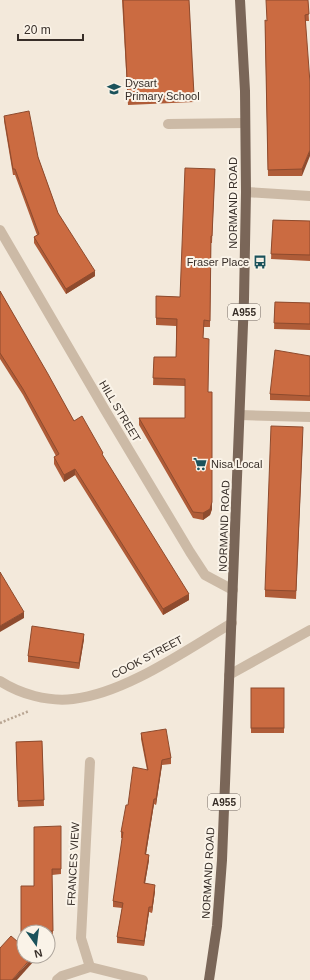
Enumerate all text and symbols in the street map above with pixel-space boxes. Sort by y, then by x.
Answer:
scale bar [18,16,83,42]
text: 20 m [24,23,51,37]
place label: Dysart Primary School [125,77,200,102]
school or university icon: Dysart Primary School [106,81,122,97]
street label: NORMAND ROAD [227,157,239,249]
bus stop icon: Fraser Place [252,254,268,270]
place label: Fraser Place [187,256,249,268]
road number: A955 [228,304,260,320]
street label: HILL STREET [97,378,143,444]
supermarket icon: Nisa Local [192,456,208,472]
place label: Nisa Local [211,458,262,470]
street label: NORMAND ROAD [216,480,232,572]
street label: COOK STREET [109,633,185,681]
road number: A955 [208,794,240,810]
street label: FRANCES VIEW [65,821,81,906]
street label: NORMAND ROAD [200,827,216,919]
north arrow [16,924,56,964]
text: N [33,947,44,960]

